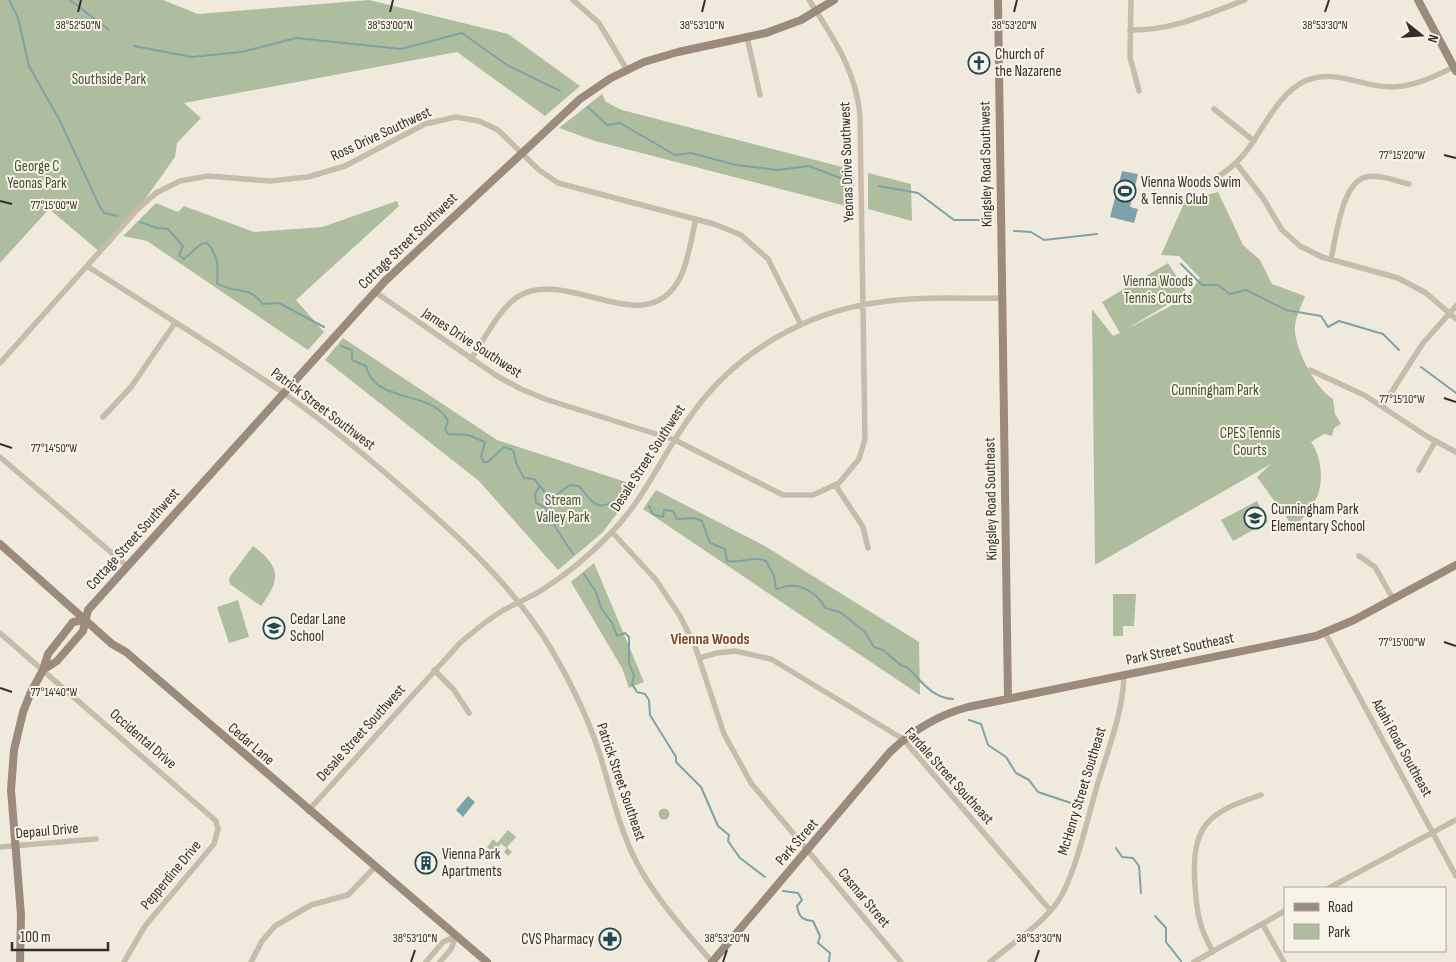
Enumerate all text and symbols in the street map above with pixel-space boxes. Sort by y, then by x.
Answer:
north arrow [1396,10,1446,60]
text: 38°52'50"N [55,18,101,33]
text: 38°53'00"N [367,18,413,33]
text: 38°53'10"N [680,18,724,33]
text: 38°53'20"N [991,18,1037,33]
text: 38°53'30"N [1302,18,1348,33]
text: N [1424,33,1442,45]
place label: Church of the Nazarene [995,45,1062,81]
church icon: Church of the Nazarene [967,51,991,75]
park label: Southside Park [72,70,147,89]
street label: Kingsley Road Southwest [975,100,997,227]
street label: Yeonas Drive Southwest [835,101,859,223]
street label: Ross Drive Southwest [328,102,435,166]
text: 77°15'20"W [1379,148,1425,163]
park label: George C Yeonas Park [7,157,67,193]
place label: Vienna Woods Swim & Tennis Club [1141,173,1241,209]
sports icon: Vienna Woods Swim & Tennis Club [1113,179,1137,203]
street label: Cottage Street Southwest [354,188,462,293]
text: 77°15'00"W [31,198,77,213]
park label: Vienna Woods Tennis Courts [1123,272,1193,308]
street label: James Drive Southwest [418,303,526,383]
street label: Patrick Street Southwest [267,363,379,455]
park label: Cunningham Park [1171,381,1259,400]
text: 77°15'10"W [1379,392,1425,407]
street label: Desale Street Southwest [606,400,690,515]
park label: CPES Tennis Courts [1220,424,1280,460]
street label: Kingsley Road Southeast [980,437,1002,561]
text: 77°14'50"W [31,441,77,456]
street label: Cottage Street Southwest [82,484,184,594]
park label: Stream Valley Park [536,491,590,527]
place label: Cunningham Park Elementary School [1271,500,1365,536]
school or university icon: Cunningham Park Elementary School [1243,506,1267,530]
place label: Cedar Lane School [290,610,346,646]
school or university icon: Cedar Lane School [262,616,286,640]
street label: Park Street Southeast [1124,628,1236,670]
district label: Vienna Woods [670,630,750,649]
text: 77°15'00"W [1379,635,1425,650]
street label: Desale Street Southwest [312,680,410,785]
text: 77°14'40"W [31,685,77,700]
street label: Adahi Road Southeast [1367,695,1437,801]
street label: Occidental Drive [106,705,180,773]
street label: Cedar Lane [224,719,278,769]
street label: Patrick Street Southeast [592,721,650,844]
street label: Fardale Street Southeast [900,723,998,829]
street label: McHenry Street Southeast [1053,724,1111,858]
street label: Park Street [771,814,823,869]
street label: Depaul Drive [15,819,79,843]
street label: Pepperdine Drive [136,836,206,914]
place label: Vienna Park Apartments [441,845,502,881]
building icon: Vienna Park Apartments [414,851,438,875]
street label: Casmar Street [834,864,895,932]
legend [1284,887,1446,952]
text: Road [1328,898,1353,917]
scale bar [12,920,109,952]
text: Park [1328,923,1350,942]
pharmacy icon: CVS Pharmacy [598,927,622,951]
text: 100 m [20,928,51,947]
place label: CVS Pharmacy [521,930,594,949]
text: 38°53'10"N [393,931,437,946]
text: 38°53'20"N [704,931,750,946]
text: 38°53'30"N [1016,931,1062,946]

